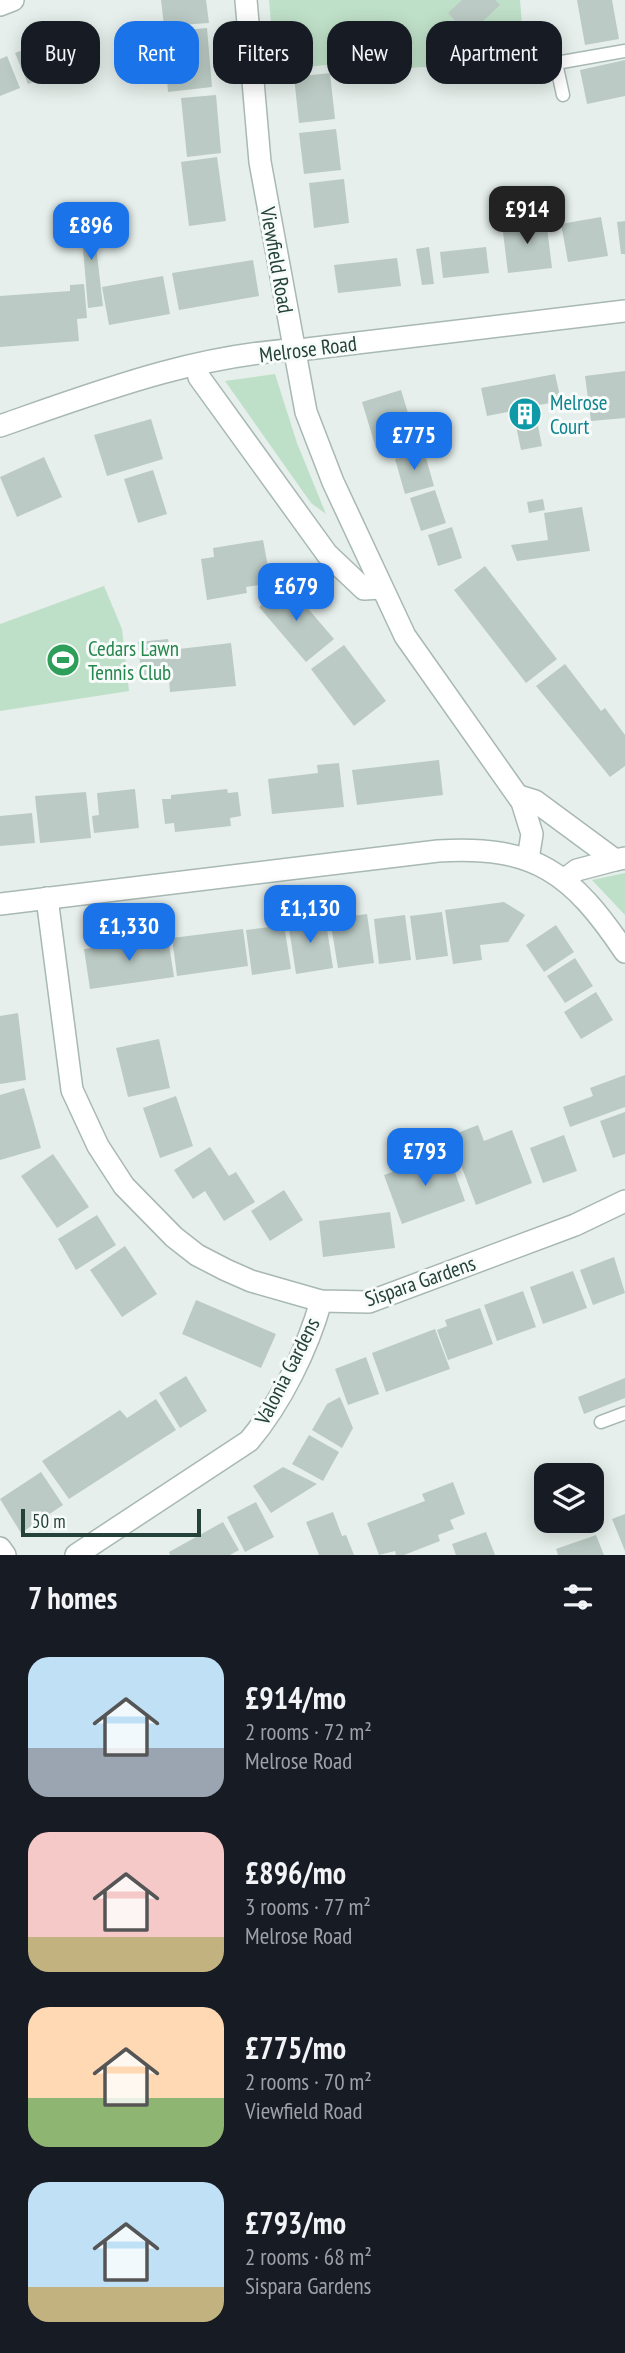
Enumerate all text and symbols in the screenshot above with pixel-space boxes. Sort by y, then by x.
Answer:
chip: Buy [21,21,100,84]
chip: Rent [114,21,199,84]
chip: Filters [213,21,313,84]
chip: New [327,21,412,84]
chip: Apartment [426,21,562,84]
pin: £914 [486,187,568,246]
text: £914 [505,194,549,223]
pin: £896 [50,202,132,262]
street label: Viewfield Road [254,204,300,315]
text: £896 [69,210,113,239]
street label: Melrose Road [258,330,358,368]
place label: Melrose Court [550,389,608,440]
building icon: Melrose Court [506,395,544,433]
pin: £775 [373,412,455,472]
text: £775 [392,420,436,449]
pin: £679 [255,564,337,623]
text: £679 [274,571,318,600]
place label: Cedars Lawn Tennis Club [88,635,179,686]
sports icon: Cedars Lawn Tennis Club [44,641,82,679]
pin: £1,130 [253,886,367,945]
text: £1,130 [280,893,340,922]
pin: £1,330 [72,904,186,963]
text: £1,330 [99,911,159,940]
pin: £793 [384,1128,466,1188]
text: £793 [403,1136,447,1165]
street label: Sispara Gardens [361,1249,479,1313]
street label: Valonia Gardens [248,1313,325,1430]
map controls [534,1463,604,1533]
button: layers [534,1463,604,1533]
scale bar [21,1506,201,1538]
text: 50 m [32,1509,66,1533]
text: 7 homes [28,1578,117,1617]
icon: filters [559,1578,597,1616]
text: £914/mo [245,1678,346,1717]
icon: home [84,1685,168,1769]
text: 2 rooms · 72 m² [245,1717,372,1746]
text: Melrose Road [245,1746,352,1775]
text: £896/mo [245,1853,346,1892]
icon: home [84,1860,168,1944]
text: 3 rooms · 77 m² [245,1892,371,1921]
text: Melrose Road [245,1921,352,1950]
text: £775/mo [245,2028,346,2067]
icon: home [84,2035,168,2119]
text: 2 rooms · 70 m² [245,2067,372,2096]
text: Viewfield Road [245,2096,363,2125]
text: £793/mo [245,2203,346,2242]
icon: home [84,2210,168,2294]
text: 2 rooms · 68 m² [245,2242,372,2271]
text: Sispara Gardens [245,2271,371,2300]

